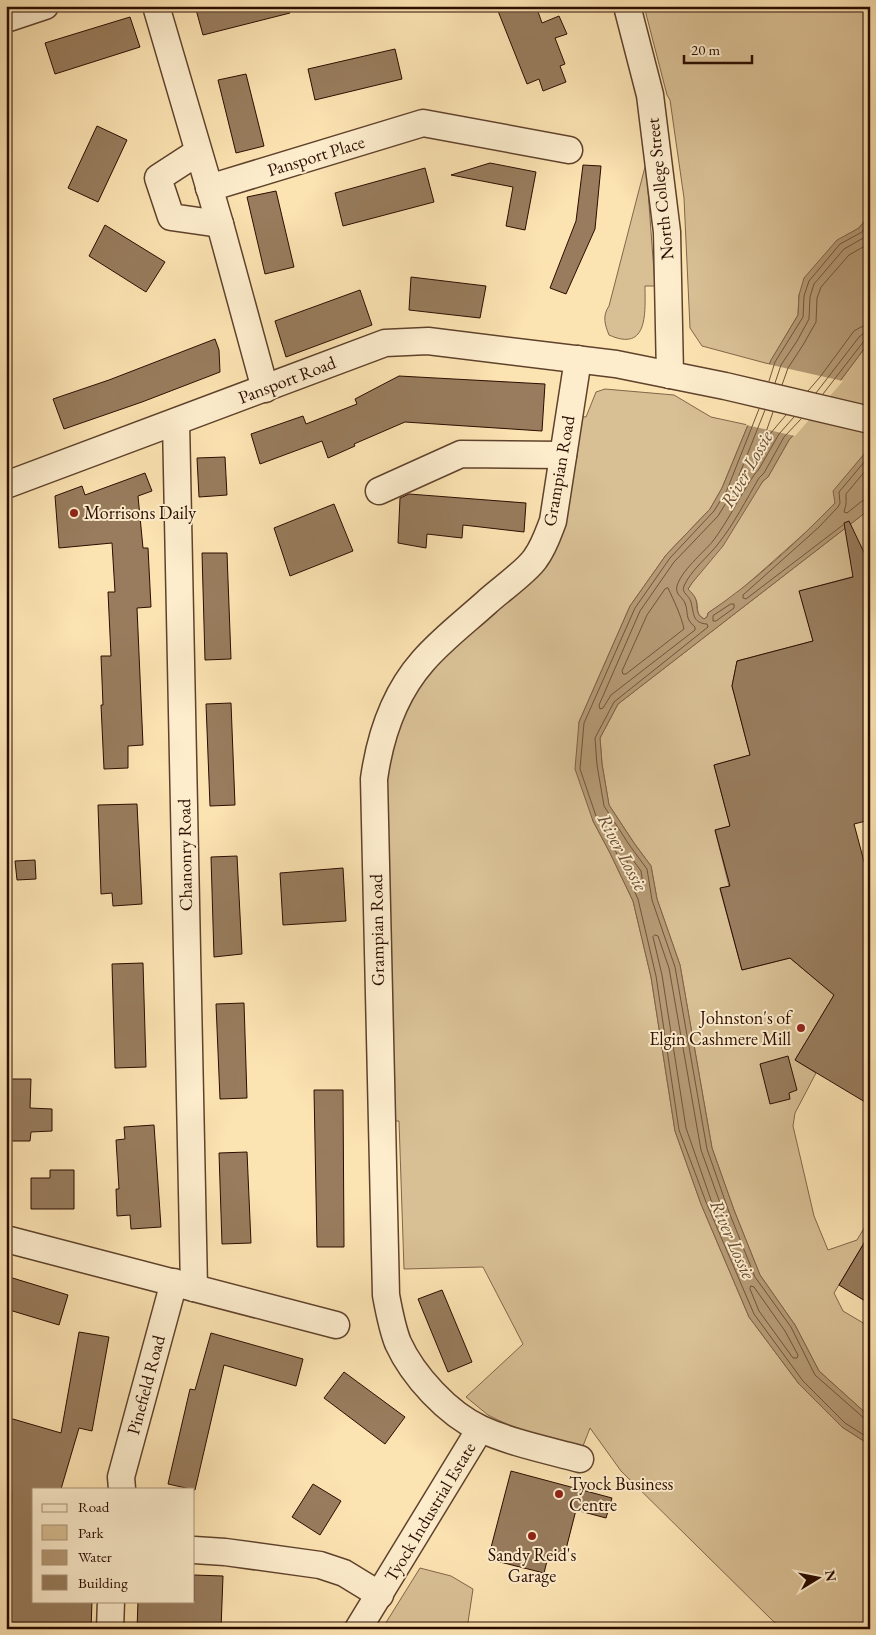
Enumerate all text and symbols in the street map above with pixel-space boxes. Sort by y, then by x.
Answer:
scale bar [684,32,751,64]
text: 20 m [691,40,720,59]
street label: North College Street [641,117,678,261]
street label: Pansport Place [264,130,367,181]
street label: Pansport Road [235,350,340,409]
street label: Grampian Road [537,413,580,528]
water label: River Lossie [715,426,779,512]
place label: Morrisons Daily [84,501,196,524]
marker: Morrisons Daily [68,507,80,519]
street label: Chanonry Road [172,798,197,911]
water label: River Lossie [592,809,654,896]
street label: Grampian Road [364,873,389,986]
place label: Johnston's of Elgin Cashmere Mill [649,1006,793,1050]
marker: Johnston's of Elgin Cashmere Mill [795,1022,807,1034]
water label: River Lossie [704,1196,761,1283]
street label: Pinefield Road [121,1332,170,1437]
street label: Tyock Industrial Estate [379,1438,480,1586]
place label: Tyock Business Centre [569,1472,674,1516]
legend [32,1488,195,1602]
marker: Tyock Business Centre [553,1488,565,1500]
text: Road [78,1497,110,1516]
text: Park [78,1523,105,1542]
marker: Sandy Reid's Garage [526,1530,538,1542]
place label: Sandy Reid's Garage [488,1543,576,1587]
text: Water [78,1547,112,1566]
north arrow [794,1552,844,1602]
text: N [821,1569,841,1584]
text: Building [78,1573,128,1592]

